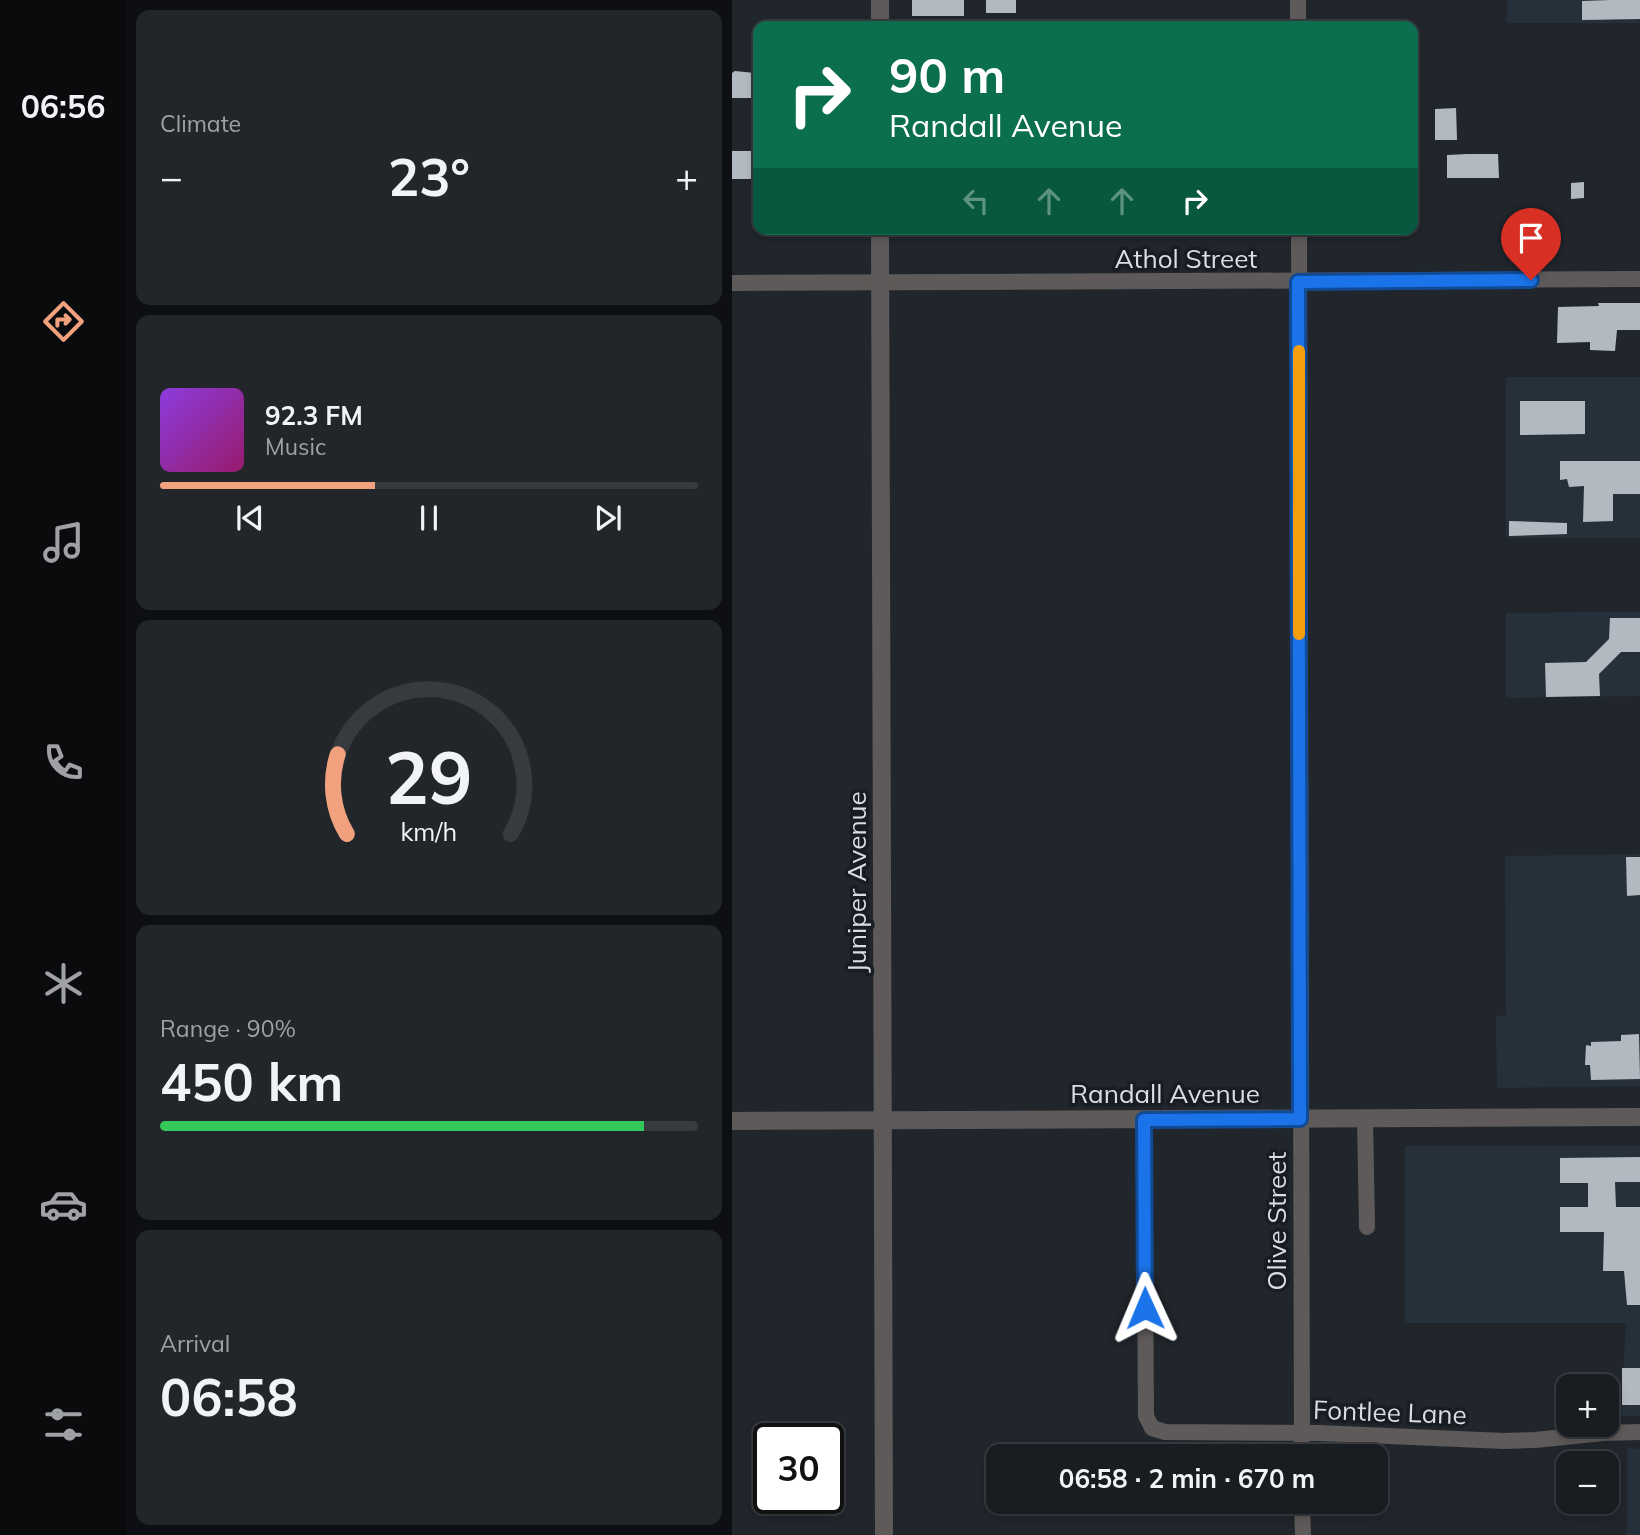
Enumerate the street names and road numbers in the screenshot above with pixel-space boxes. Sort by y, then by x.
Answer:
street label: Athol Street [1115,242,1257,275]
street label: Juniper Avenue [840,791,873,973]
street label: Randall Avenue [1070,1077,1260,1110]
street label: Olive Street [1260,1152,1293,1290]
street label: Fontlee Lane [1313,1393,1467,1431]

